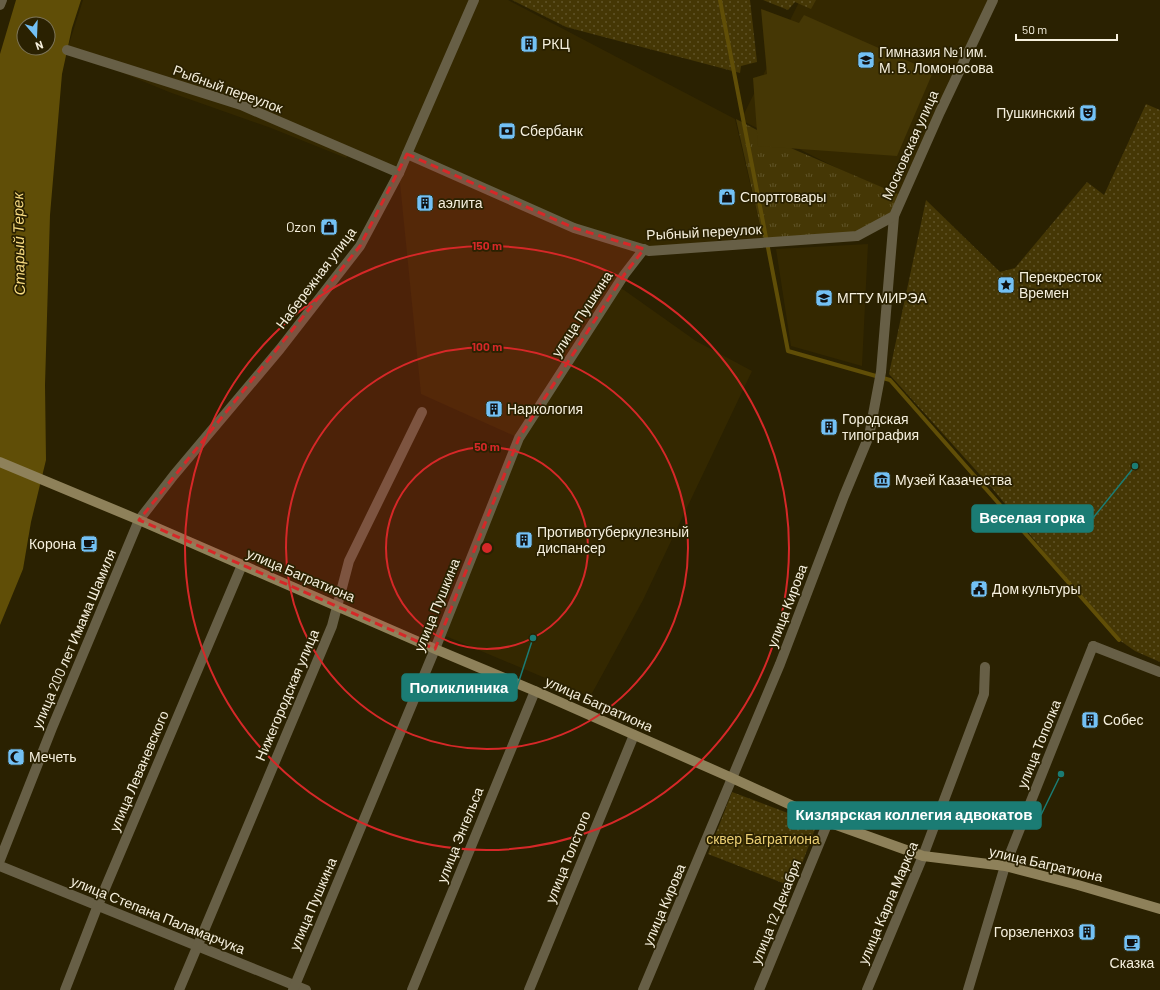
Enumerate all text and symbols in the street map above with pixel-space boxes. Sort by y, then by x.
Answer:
north arrow [16,16,56,56]
scale bar [1016,16,1117,42]
text: 50 m [1022,22,1047,36]
building icon: РКЦ [519,34,539,54]
place label: РКЦ [542,35,570,52]
text: N [34,39,45,53]
place label: Гимназия №1 им. М. В. Ломоносова [879,43,994,76]
school or university icon: Гимназия №1 им. М. В. Ломоносова [856,50,876,70]
street label: Рыбный переулок [171,61,286,117]
street label: Московская улица [878,87,941,202]
theatre icon: Пушкинский [1078,103,1098,123]
place label: Пушкинский [996,104,1075,121]
bank icon: Сбербанк [497,121,517,141]
place label: Сбербанк [520,122,584,139]
shop icon: Спорттовары [717,187,737,207]
place label: Спорттовары [740,188,826,205]
water label: Старый Терек [8,192,28,296]
building icon: аэлита [415,193,435,213]
place label: аэлита [438,194,483,211]
shop icon: Ozon [319,217,339,237]
place label: Ozon [286,218,316,235]
street label: Рыбный переулок [646,220,763,243]
street label: Набережная улица [272,223,359,332]
text: 150 m [472,238,502,252]
street label: улица Пушкина [547,267,616,360]
place label: Перекресток Времен [1019,268,1102,301]
place icon: Перекресток Времен [996,275,1016,295]
school or university icon: МГТУ МИРЭА [814,288,834,308]
place label: МГТУ МИРЭА [837,289,928,306]
text: 100 m [472,339,502,353]
building icon: Наркология [484,399,504,419]
place label: Наркология [507,400,583,417]
place label: Городская типография [842,410,919,443]
building icon: Городская типография [819,417,839,437]
text: 50 m [474,439,500,453]
museum icon: Музей Казачества [872,470,892,490]
place label: Музей Казачества [895,471,1012,488]
callout: Веселая горка [972,505,1093,532]
text: Веселая горка [979,508,1085,526]
place label: Противотуберкулезный диспансер [537,523,689,556]
building icon: Противотуберкулезный диспансер [514,530,534,550]
cafe icon: Корона [79,534,99,554]
place label: Корона [29,535,76,552]
centre of rings [480,541,494,555]
street label: улица Багратиона [244,544,358,605]
street label: улица 200 лет Имама Шамиля [28,546,119,731]
street label: улица Пушкина [410,556,463,654]
street label: улица Кирова [763,562,810,650]
public building icon: Дом культуры [969,579,989,599]
place label: Дом культуры [992,580,1080,597]
street label: Нижегородская улица [251,626,322,763]
street label: улица Багратиона [543,672,656,735]
callout: Поликлиника [402,674,517,701]
text: Поликлиника [410,678,509,696]
street label: улица Тополка [1013,697,1064,791]
street label: улица Леваневского [105,708,172,834]
building icon: Собес [1080,710,1100,730]
place label: Собес [1103,711,1144,728]
mosque icon: Мечеть [6,747,26,767]
place label: Мечеть [29,748,76,765]
street label: улица Энгельса [433,784,486,885]
callout: Кизлярская коллегия адвокатов [788,802,1041,829]
text: Кизлярская коллегия адвокатов [796,805,1032,823]
street label: улица Толстого [541,808,594,905]
park label: сквер Багратиона [706,830,820,847]
street label: улица Карла Маркса [854,839,921,967]
street label: улица Багратиона [988,842,1105,885]
street label: улица Пушкина [285,855,340,953]
street label: улица 12 Декабря [747,857,804,967]
street label: улица Кирова [639,861,689,949]
street label: улица Степана Паламарчука [69,872,248,957]
building icon: Горзеленхоз [1077,922,1097,942]
place label: Горзеленхоз [994,923,1074,940]
cafe icon: Сказка [1122,933,1142,953]
place label: Сказка [1110,954,1155,971]

